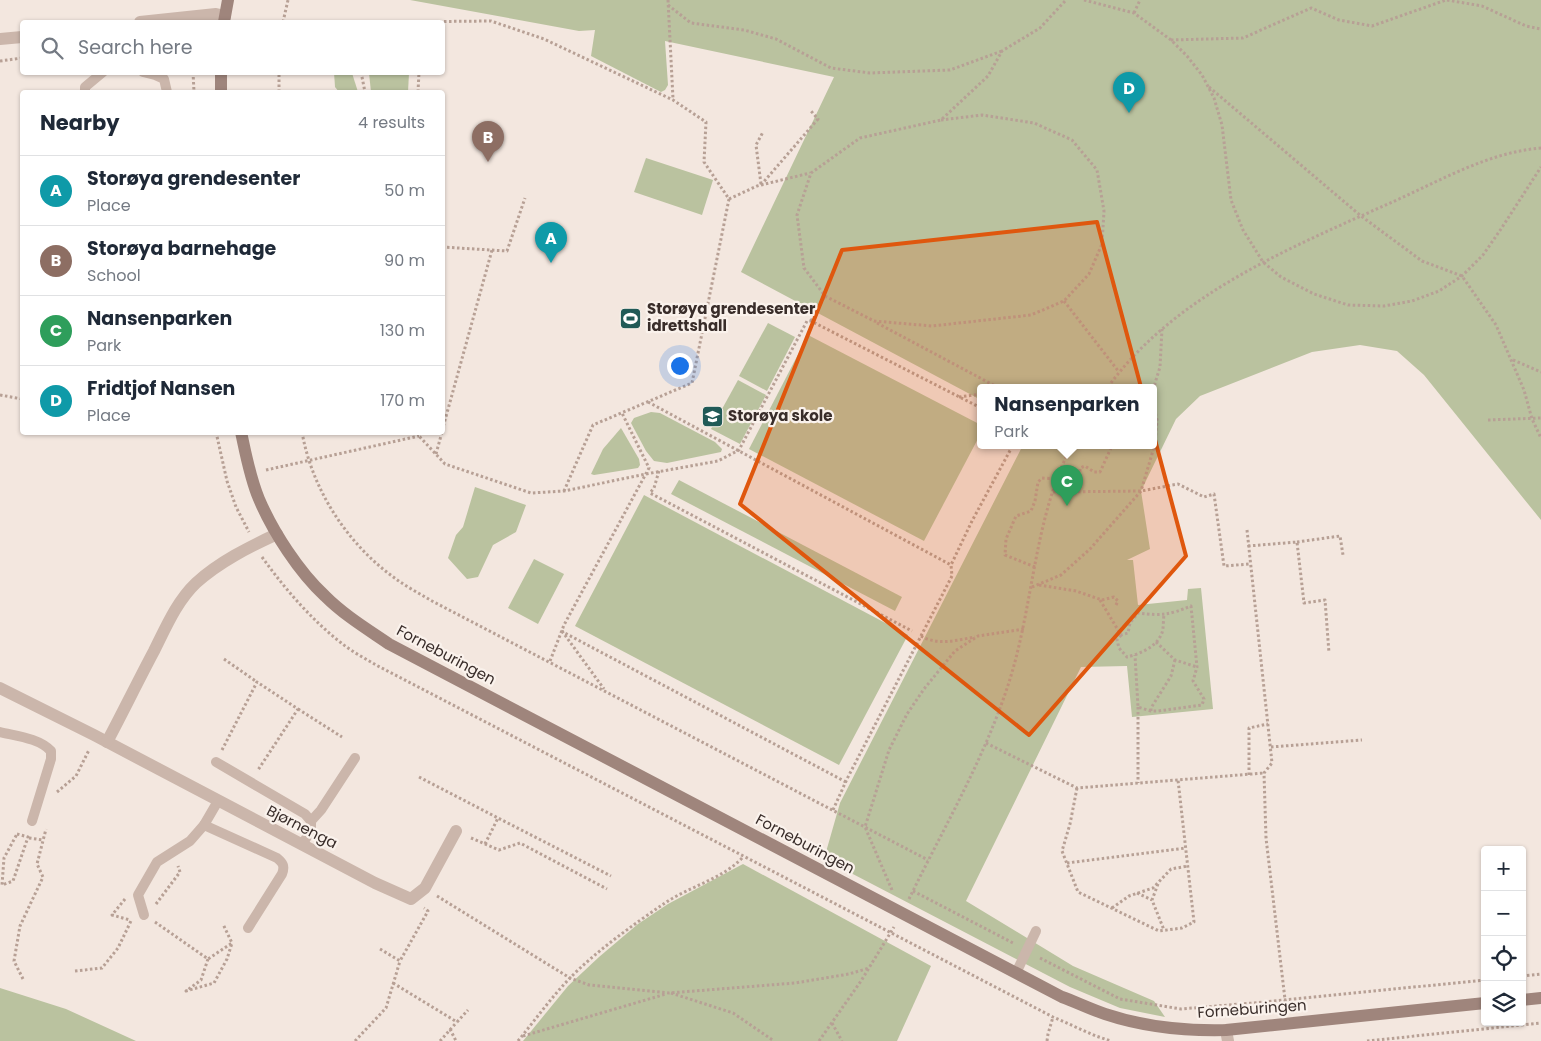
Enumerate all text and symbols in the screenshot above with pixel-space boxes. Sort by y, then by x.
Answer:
search box [20,20,445,75]
icon: search [38,34,66,62]
text: Search here [78,34,192,61]
pin: D [1113,72,1145,113]
text: Nearby [40,108,120,137]
text: 4 results [358,111,425,134]
pin: B [472,121,504,162]
text: Storøya grendesenter [87,165,300,192]
text: A [50,179,62,202]
text: 50 m [384,179,425,202]
text: Place [87,194,131,217]
pin: A [535,222,567,263]
text: Storøya barnehage [87,235,276,262]
text: B [51,249,61,272]
text: 90 m [384,249,425,272]
text: School [87,264,141,287]
place label: Storøya grendesenter idrettshall [647,298,816,336]
text: Nansenparken [87,305,232,332]
sports icon: Storøya grendesenter idrettshall [619,306,643,330]
text: C [50,319,62,342]
text: 130 m [380,319,425,342]
text: Park [87,334,121,357]
your location [667,353,693,379]
text: Fridtjof Nansen [87,375,235,402]
popup [977,384,1157,449]
text: D [50,389,62,412]
text: 170 m [380,389,425,412]
text: Nansenparken [994,391,1140,418]
text: Place [87,404,131,427]
school or university icon: Storøya skole [700,404,724,428]
place label: Storøya skole [728,405,832,426]
text: Park [994,420,1029,443]
pin: C [1051,465,1083,506]
street label: Forneburingen [393,620,499,689]
street label: Bjørnenga [263,800,341,853]
street label: Forneburingen [752,809,858,878]
map controls [1481,846,1526,1026]
button: + [1481,846,1526,891]
button: − [1481,891,1526,936]
button: locate [1481,936,1526,981]
button: layers [1481,981,1526,1026]
street label: Forneburingen [1197,994,1307,1023]

